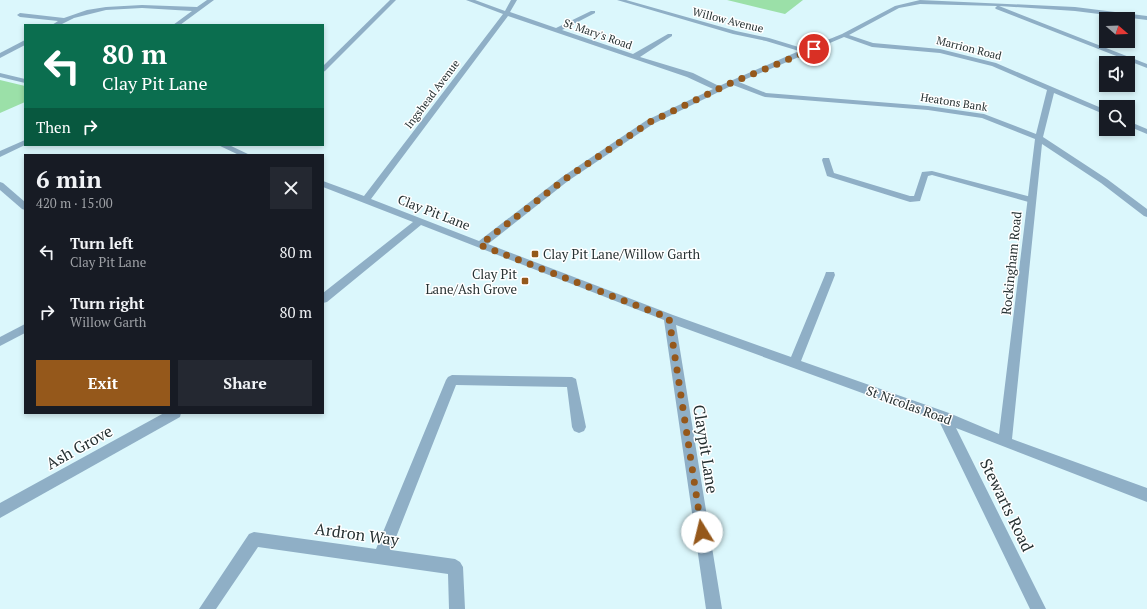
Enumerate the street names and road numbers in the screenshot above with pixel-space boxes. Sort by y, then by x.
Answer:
street label: Willow Avenue [691,4,765,36]
street label: St Mary's Road [562,16,634,52]
street label: Marrion Road [935,33,1003,63]
street label: Ingshead Avenue [401,56,463,131]
street label: Heatons Bank [919,90,989,114]
street label: Clay Pit Lane [395,190,473,234]
street label: Rockingham Road [997,210,1025,316]
street label: St Nicolas Road [864,381,954,429]
street label: Claypit Lane [688,403,724,495]
street label: Ash Grove [42,420,116,474]
street label: Stewarts Road [975,455,1039,555]
street label: Ardron Way [314,517,401,551]

